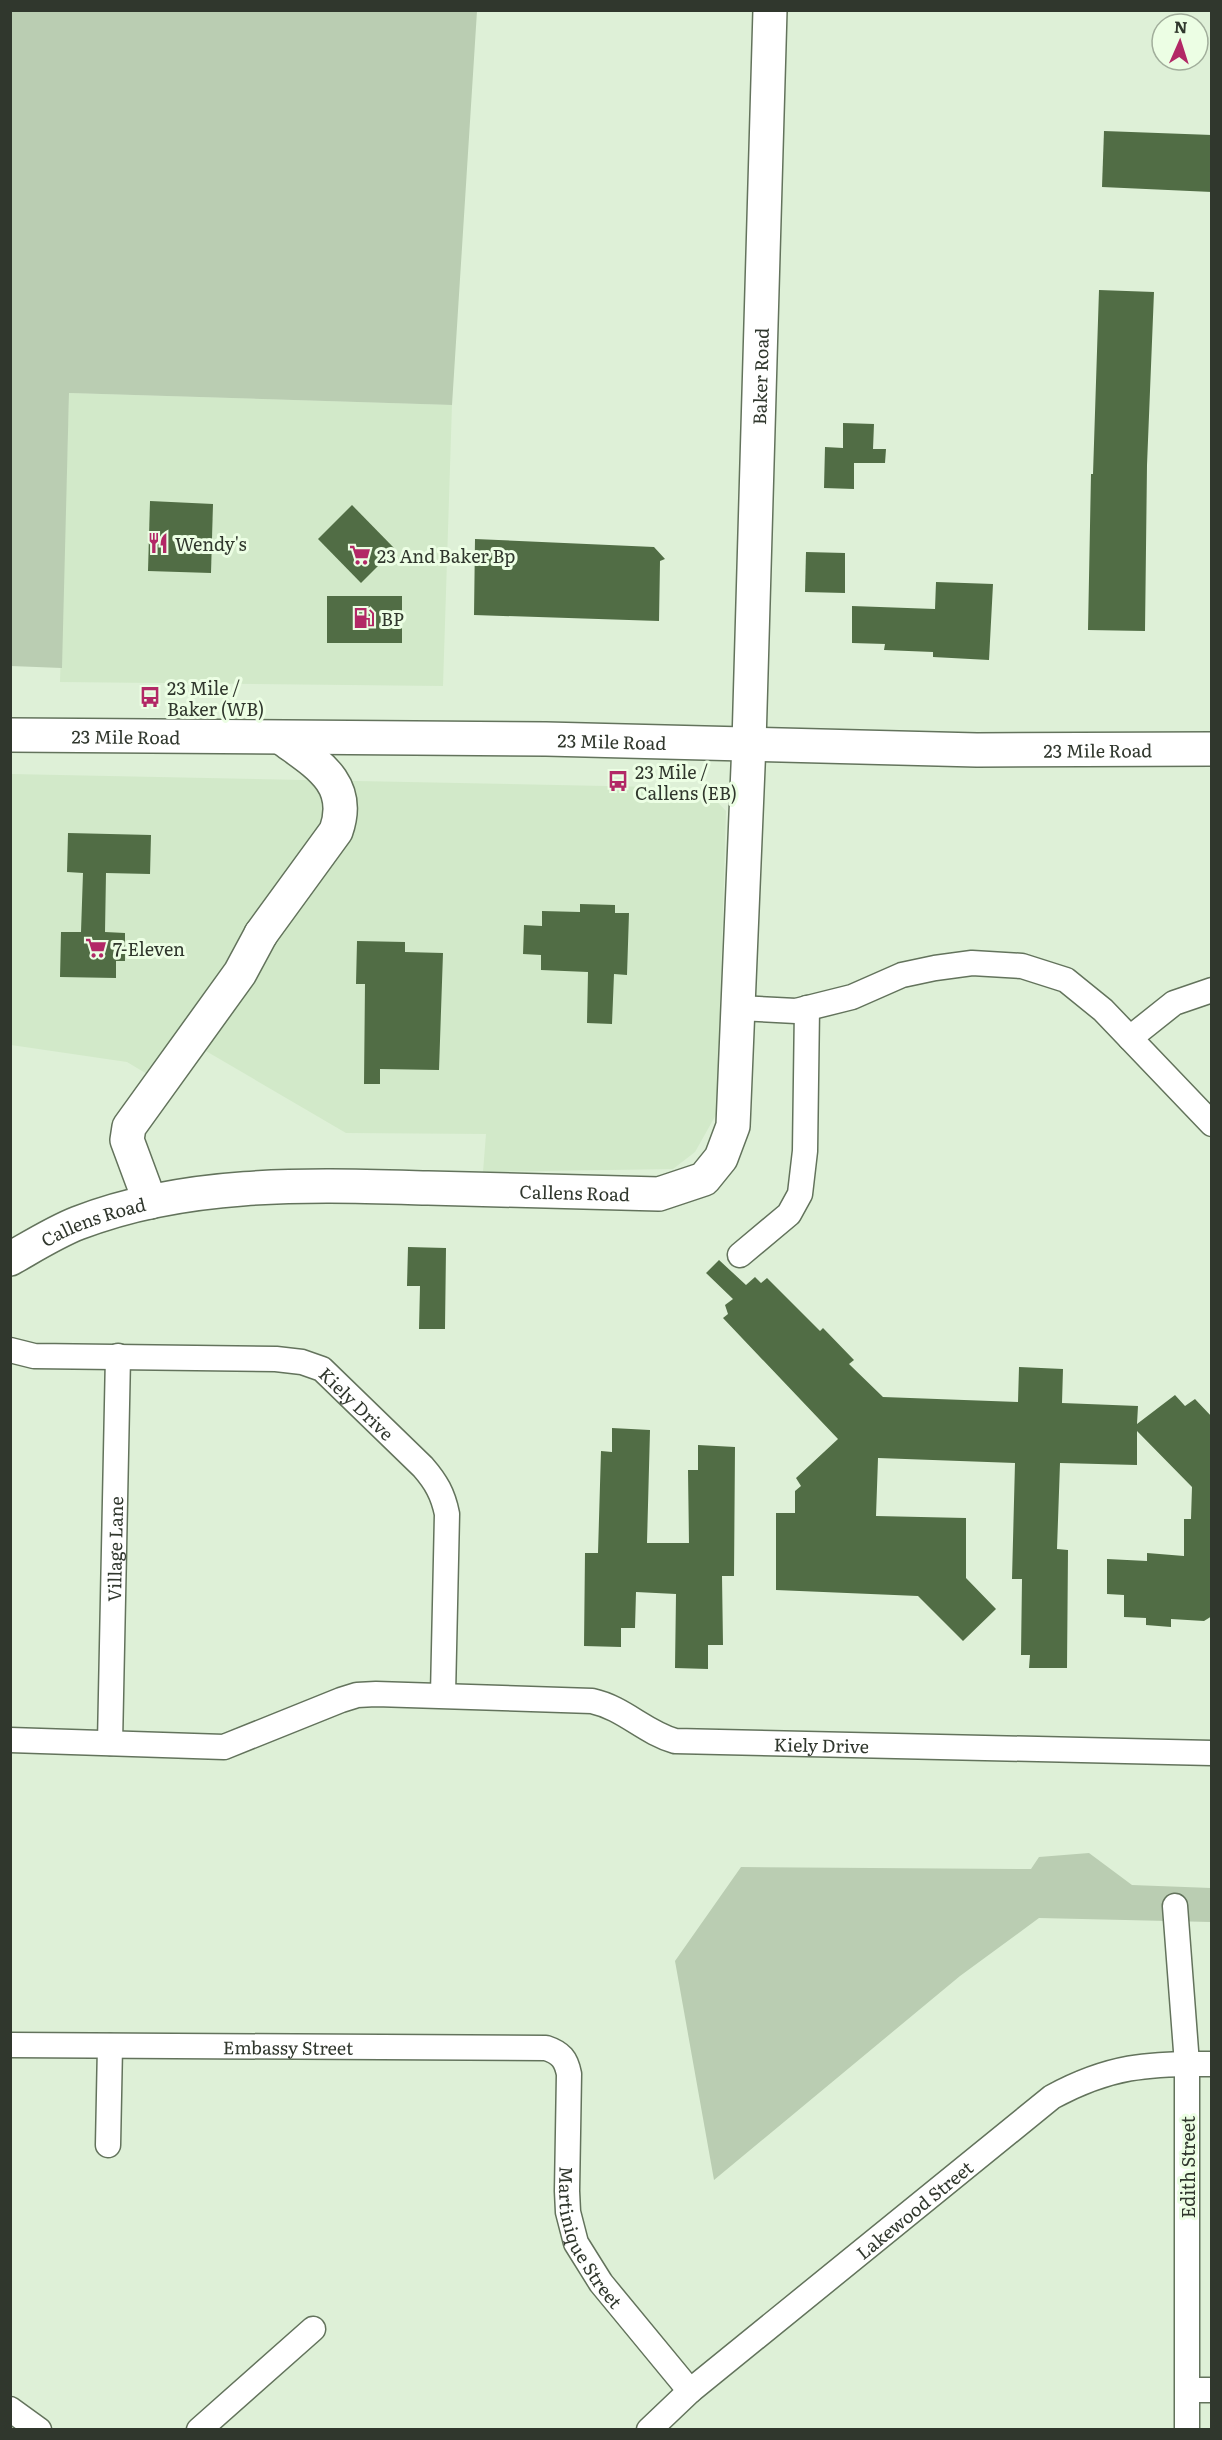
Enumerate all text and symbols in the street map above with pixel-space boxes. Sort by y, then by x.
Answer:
north arrow [1150,12,1210,72]
text: N [1173,14,1188,38]
street label: Baker Road [745,327,774,425]
place label: Wendy's [175,530,247,557]
restaurant icon: Wendy's [146,531,170,555]
place label: 23 And Baker Bp [377,542,515,569]
supermarket icon: 23 And Baker Bp [348,543,372,567]
place label: BP [381,605,404,632]
fuel station icon: BP [352,606,376,630]
place label: 23 Mile / Baker (WB) [167,674,264,722]
bus stop icon: 23 Mile / Baker (WB) [138,685,162,709]
street label: 23 Mile Road [71,722,181,750]
street label: 23 Mile Road [557,726,667,756]
street label: 23 Mile Road [1043,736,1152,763]
place label: 23 Mile / Callens (EB) [635,758,737,806]
bus stop icon: 23 Mile / Callens (EB) [606,769,630,793]
place label: 7-Eleven [113,935,185,962]
supermarket icon: 7-Eleven [84,936,108,960]
street label: Callens Road [519,1177,630,1207]
street label: Callens Road [35,1190,148,1252]
street label: Kiely Drive [313,1360,401,1446]
street label: Village Lane [99,1496,129,1602]
street label: Kiely Drive [773,1730,869,1759]
street label: Embassy Street [223,2033,354,2060]
street label: Edith Street [1174,2115,1201,2218]
street label: Lakewood Street [850,2153,979,2265]
street label: Martinique Street [553,2166,630,2314]

